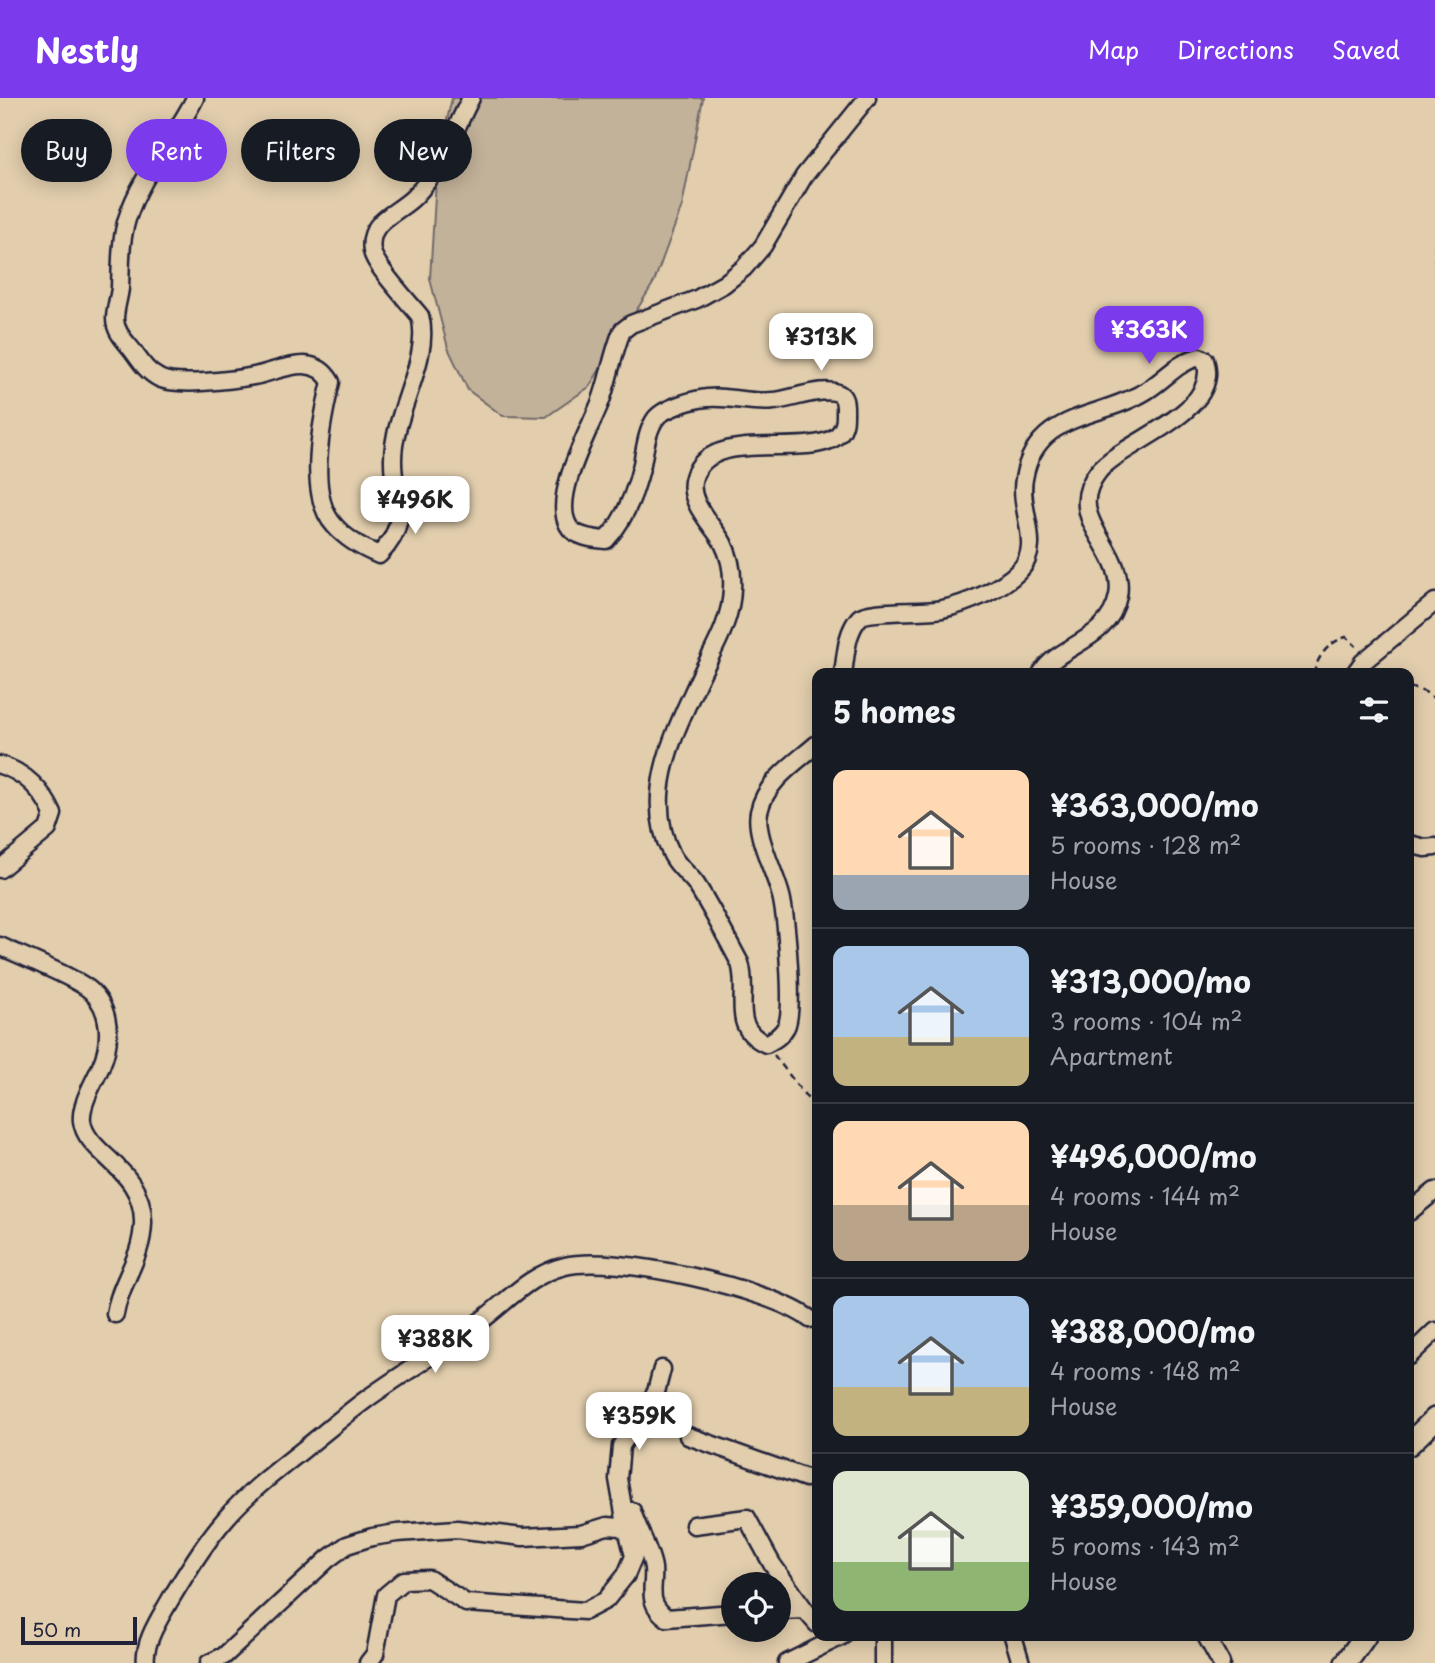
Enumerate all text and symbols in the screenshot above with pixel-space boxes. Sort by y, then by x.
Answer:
text: Nestly [35,24,139,74]
text: Map [1088,31,1139,67]
text: Directions [1177,31,1294,67]
text: Saved [1332,31,1400,67]
chip: Buy [21,119,112,182]
chip: Rent [126,119,227,182]
chip: Filters [241,119,360,182]
chip: New [374,119,472,182]
pin: ¥363K [1100,306,1198,366]
text: ¥363K [1110,311,1188,346]
pin: ¥313K [772,314,870,373]
text: ¥313K [785,318,857,353]
pin: ¥496K [366,476,464,536]
text: ¥496K [377,481,453,516]
text: 5 homes [833,688,956,733]
icon: filters [1355,691,1393,729]
text: ¥363,000/mo [1050,782,1259,827]
icon: home [889,798,973,882]
text: 5 rooms · 128 m² [1050,827,1241,862]
text: House [1050,862,1117,897]
text: ¥313,000/mo [1050,958,1251,1003]
icon: home [889,974,973,1058]
text: 3 rooms · 104 m² [1050,1003,1243,1038]
text: Apartment [1050,1038,1173,1073]
text: ¥496,000/mo [1050,1133,1257,1178]
icon: home [889,1149,973,1233]
text: 4 rooms · 144 m² [1050,1178,1240,1213]
text: House [1050,1213,1117,1248]
text: ¥388,000/mo [1050,1308,1255,1353]
pin: ¥388K [386,1316,484,1375]
text: ¥388K [397,1320,473,1355]
icon: home [889,1324,973,1408]
text: 4 rooms · 148 m² [1050,1353,1241,1388]
text: House [1050,1388,1117,1423]
pin: ¥359K [590,1392,688,1452]
text: ¥359K [602,1397,676,1432]
text: ¥359,000/mo [1050,1483,1253,1528]
icon: home [889,1499,973,1583]
text: 5 rooms · 143 m² [1050,1528,1240,1563]
text: House [1050,1563,1117,1598]
map controls [721,1572,791,1642]
button: locate [721,1572,791,1642]
scale bar [21,1614,136,1646]
text: 50 m [32,1615,81,1643]

